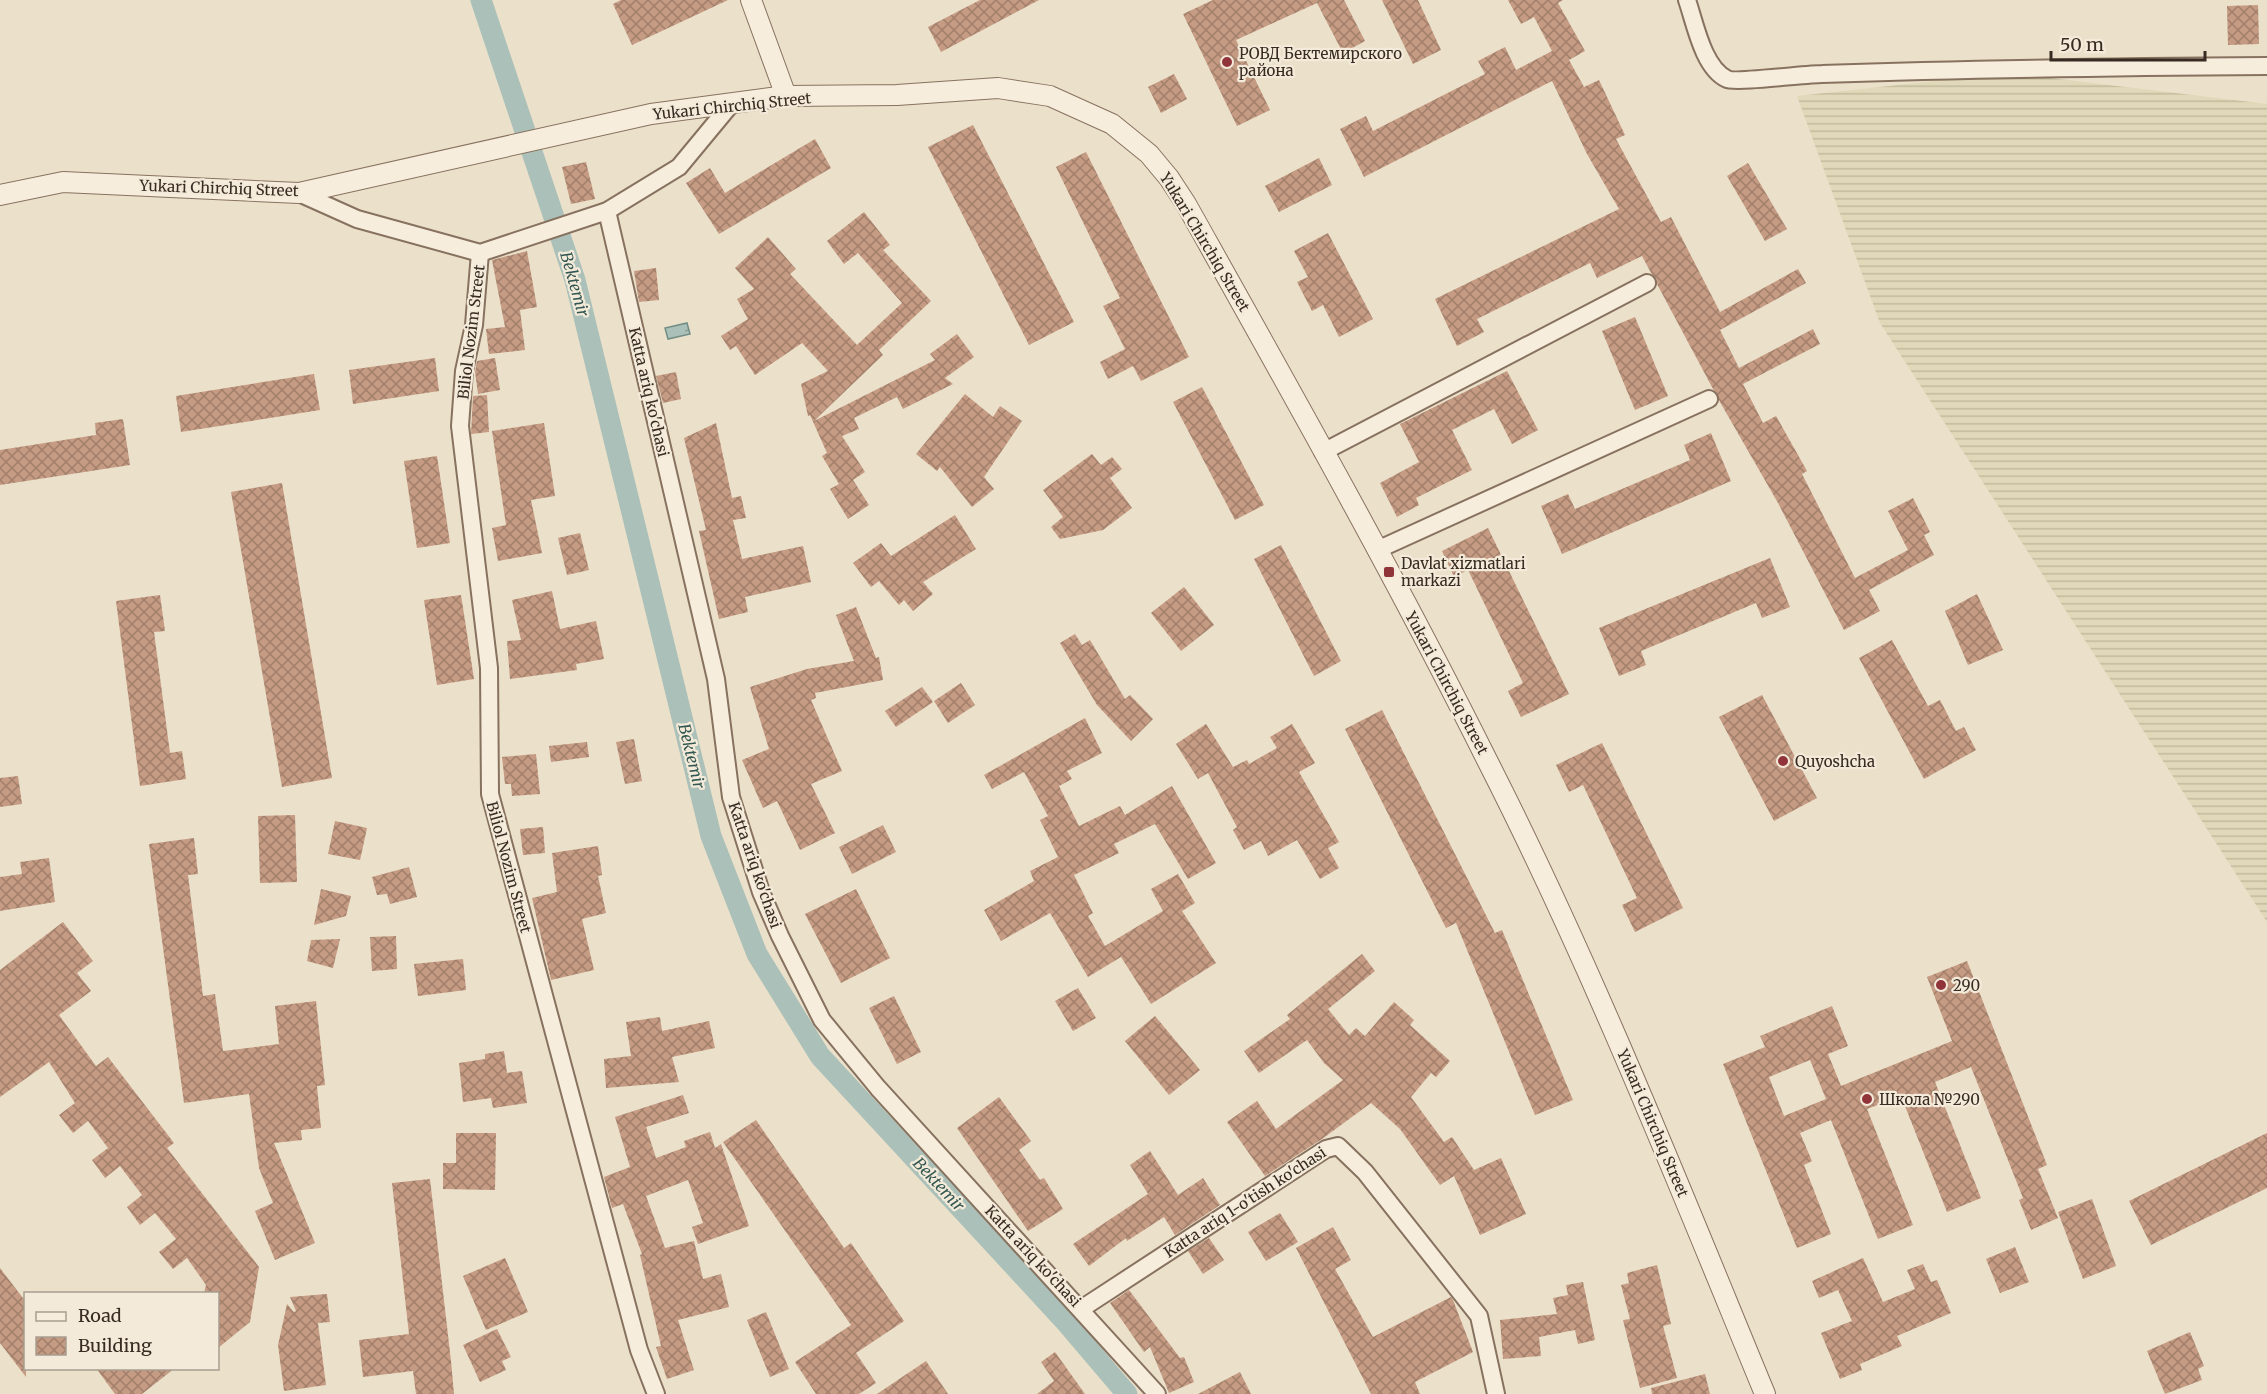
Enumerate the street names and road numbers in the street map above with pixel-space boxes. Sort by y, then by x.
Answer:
street label: Yukari Chirchiq Street [651,88,812,124]
street label: Yukari Chirchiq Street [1155,168,1254,315]
street label: Yukari Chirchiq Street [138,176,299,200]
street label: Biliol Nozim Street [453,263,489,400]
street label: Katta ariq ko'chasi [625,325,673,459]
street label: Yukari Chirchiq Street [1401,607,1493,758]
street label: Biliol Nozim Street [482,799,536,935]
street label: Katta ariq ko'chasi [724,799,786,931]
street label: Yukari Chirchiq Street [1613,1045,1693,1200]
street label: Katta ariq 1-o'tish ko'chasi [1160,1142,1330,1262]
street label: Katta ariq ko'chasi [981,1201,1085,1311]

